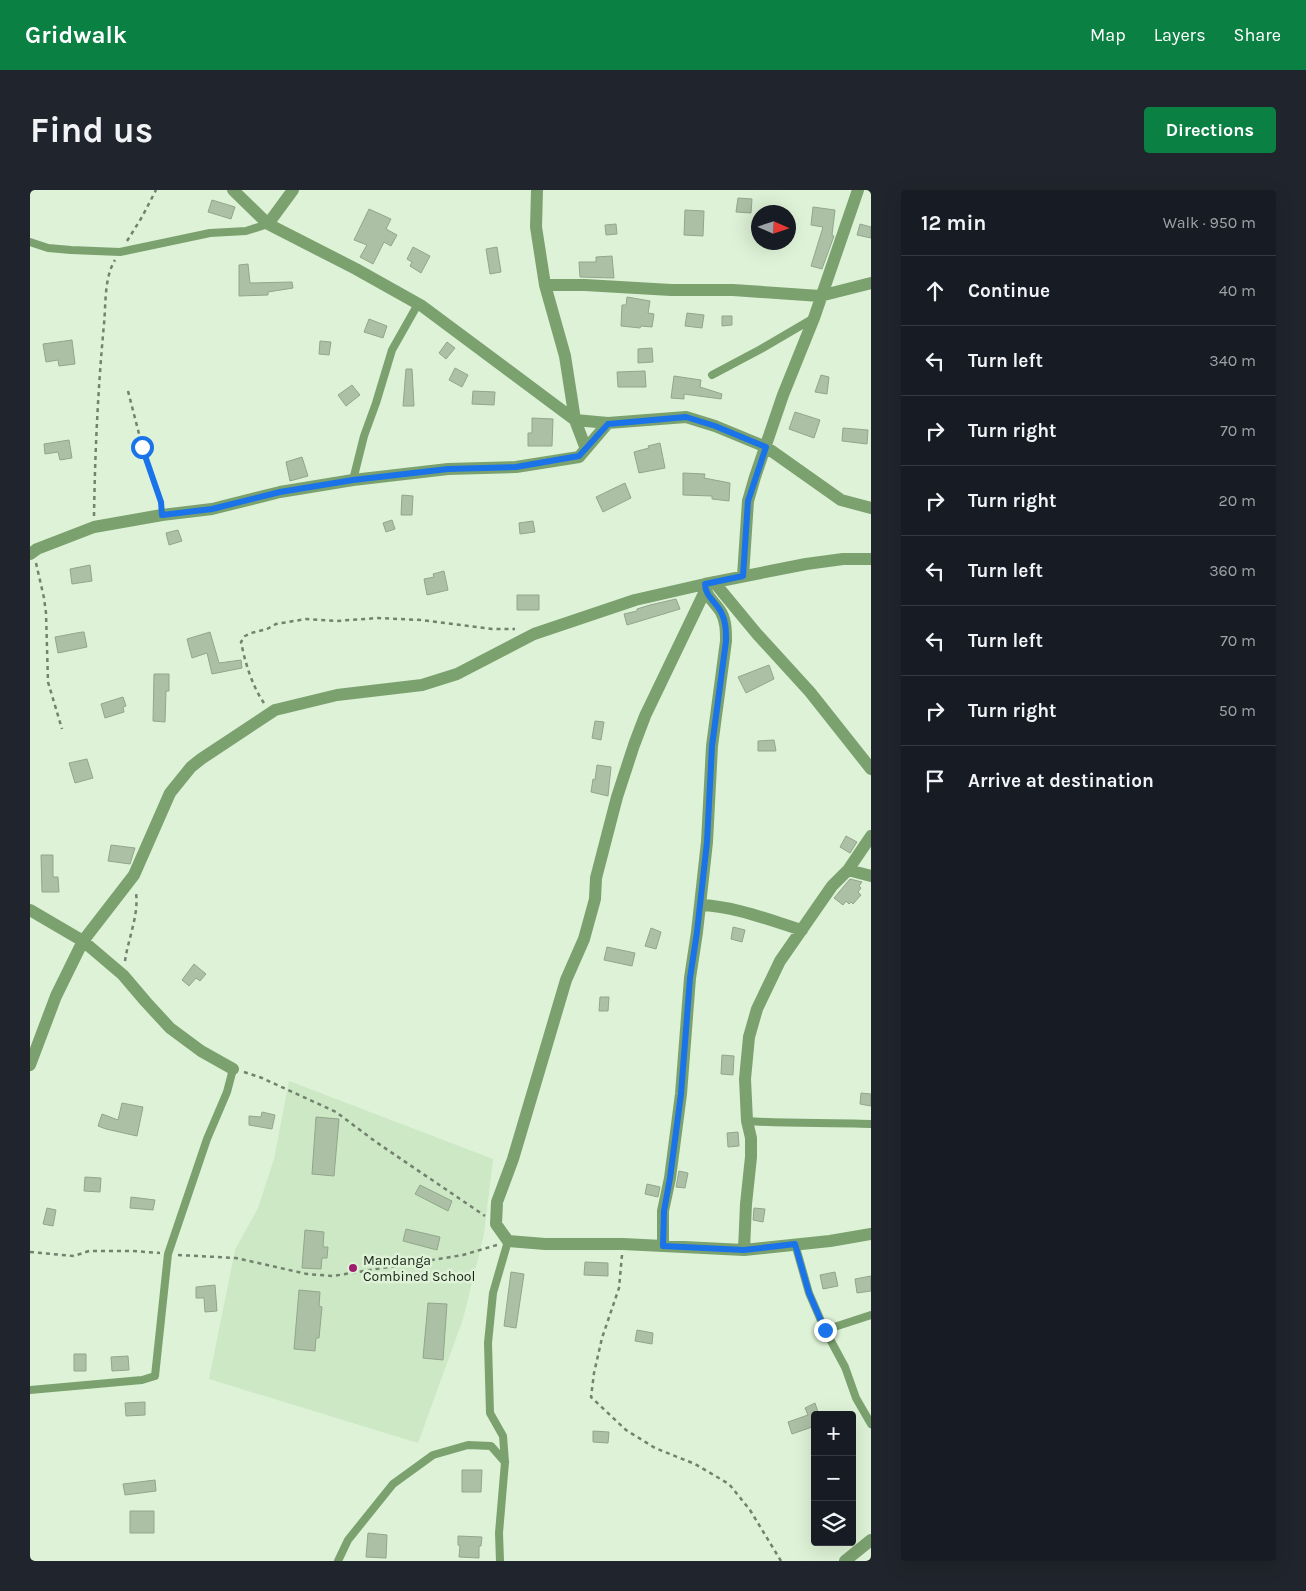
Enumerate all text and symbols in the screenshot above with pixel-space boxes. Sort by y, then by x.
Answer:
text: Gridwalk [25,21,127,49]
text: Map [1090,24,1126,46]
text: Layers [1154,24,1206,46]
text: Share [1234,24,1281,46]
button: Directions [1144,107,1276,153]
text: Find us [30,110,153,151]
north arrow [751,205,796,250]
text: 12 min [921,211,986,235]
text: Walk · 950 m [1163,213,1256,232]
icon: ahead [921,277,949,305]
text: Continue [968,280,1050,302]
text: 40 m [1219,281,1256,300]
icon: left [921,347,949,375]
text: Turn left [968,350,1043,372]
text: 340 m [1209,351,1256,370]
icon: right [921,417,949,445]
text: Turn right [968,420,1057,442]
text: 70 m [1220,421,1256,440]
route start [131,436,154,459]
icon: right [921,487,949,515]
text: Turn right [968,490,1057,512]
text: 20 m [1218,491,1256,510]
icon: left [921,557,949,585]
text: Turn left [968,560,1043,582]
text: 360 m [1209,561,1256,580]
icon: left [921,627,949,655]
text: Turn left [968,630,1043,652]
text: 70 m [1220,631,1256,650]
icon: right [921,697,949,725]
text: Turn right [968,700,1057,722]
text: 50 m [1219,701,1256,720]
icon: arrive [921,767,949,795]
text: Arrive at destination [968,770,1154,792]
place label: Mandanga Combined School [363,1252,475,1285]
marker: Mandanga Combined School [347,1262,359,1274]
route end [814,1319,837,1342]
map controls [811,1411,856,1546]
button: + [811,1411,856,1456]
button: − [811,1456,856,1501]
button: layers [811,1501,856,1546]

